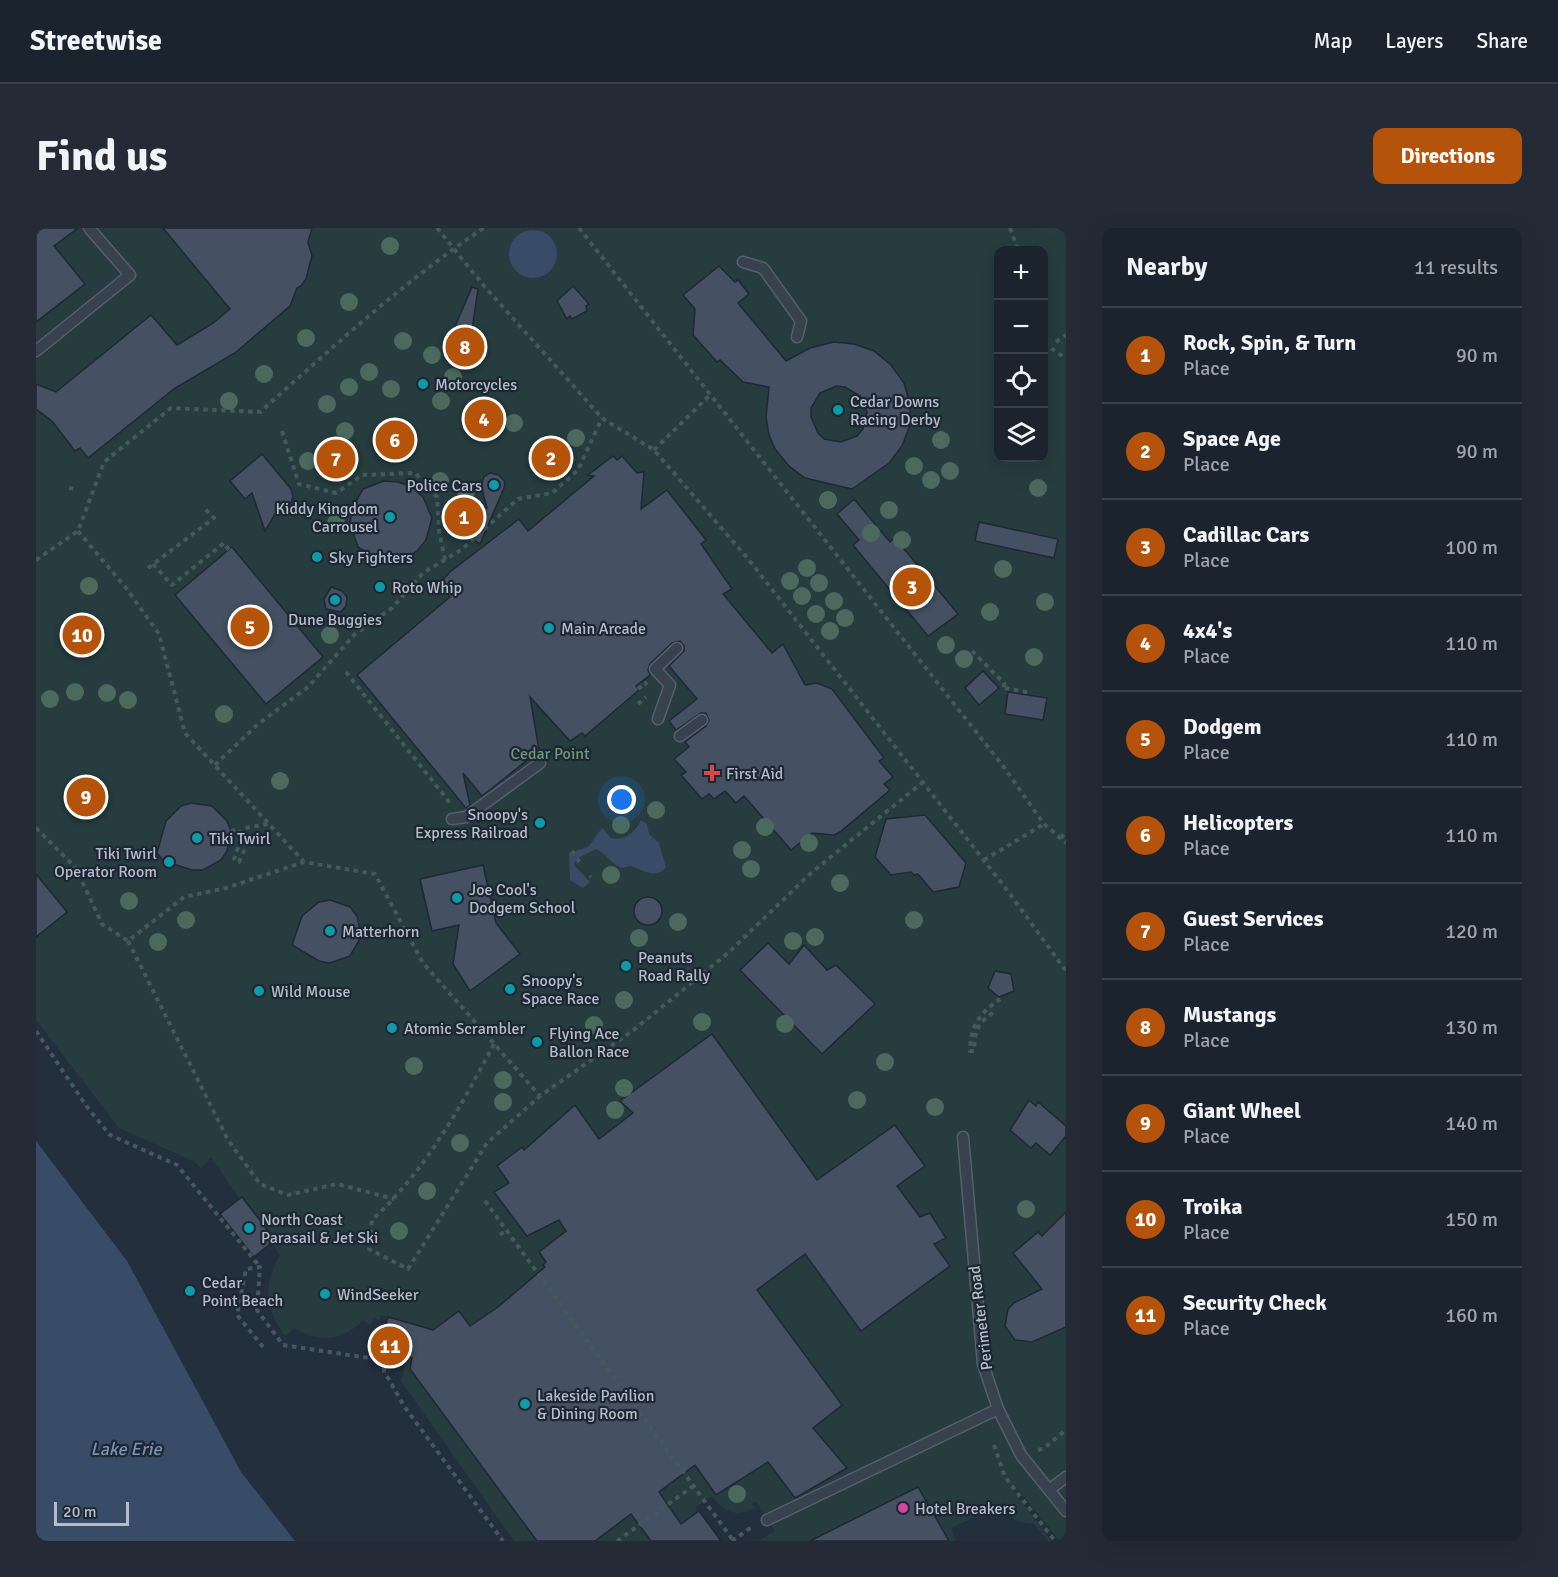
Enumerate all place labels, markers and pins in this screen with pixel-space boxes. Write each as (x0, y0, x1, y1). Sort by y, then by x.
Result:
pin: 8 (446, 324, 484, 370)
place label: Motorcycles (435, 375, 517, 395)
marker: Motorcycles (416, 377, 430, 391)
place label: Cedar Downs Racing Derby (850, 392, 941, 430)
pin: 4 (464, 396, 504, 441)
marker: Cedar Downs Racing Derby (831, 403, 845, 417)
pin: 6 (376, 418, 414, 462)
pin: 7 (316, 436, 356, 482)
pin: 2 (532, 436, 570, 480)
place label: Police Cars (407, 476, 482, 496)
marker: Police Cars (487, 478, 501, 492)
pin: 1 (444, 494, 484, 540)
place label: Kiddy Kingdom Carrousel (276, 499, 378, 537)
marker: Kiddy Kingdom Carrousel (383, 510, 397, 524)
place label: Sky Fighters (329, 548, 413, 568)
marker: Sky Fighters (310, 550, 324, 564)
pin: 3 (892, 564, 932, 610)
place label: Roto Whip (392, 578, 462, 598)
marker: Roto Whip (373, 580, 387, 594)
marker: Dune Buggies (328, 593, 342, 607)
pin: 5 (230, 604, 270, 650)
place label: Dune Buggies (288, 610, 382, 630)
pin: 10 (62, 612, 102, 658)
place label: Main Arcade (561, 619, 646, 639)
marker: Main Arcade (542, 621, 556, 635)
marker: First Aid (703, 764, 721, 782)
place label: First Aid (726, 764, 783, 784)
pin: 9 (67, 774, 106, 820)
place label: Snoopy's Express Railroad (415, 805, 528, 843)
marker: Snoopy's Express Railroad (533, 816, 547, 830)
place label: Tiki Twirl (209, 829, 271, 849)
marker: Tiki Twirl (190, 831, 204, 845)
place label: Tiki Twirl Operator Room (54, 844, 157, 882)
marker: Tiki Twirl Operator Room (162, 855, 176, 869)
place label: Joe Cool's Dodgem School (469, 880, 576, 918)
marker: Joe Cool's Dodgem School (450, 891, 464, 905)
place label: Matterhorn (342, 922, 419, 942)
marker: Matterhorn (323, 924, 337, 938)
place label: Peanuts Road Rally (638, 948, 710, 986)
marker: Peanuts Road Rally (619, 959, 633, 973)
place label: Snoopy's Space Race (522, 971, 599, 1009)
place label: Wild Mouse (271, 982, 351, 1002)
marker: Snoopy's Space Race (503, 982, 517, 996)
marker: Wild Mouse (252, 984, 266, 998)
place label: Atomic Scrambler (404, 1019, 525, 1039)
marker: Atomic Scrambler (385, 1021, 399, 1035)
place label: Flying Ace Ballon Race (549, 1024, 629, 1062)
marker: Flying Ace Ballon Race (530, 1035, 544, 1049)
place label: North Coast Parasail & Jet Ski (261, 1210, 378, 1248)
marker: North Coast Parasail & Jet Ski (242, 1221, 256, 1235)
place label: Cedar Point Beach (202, 1273, 283, 1311)
marker: Cedar Point Beach (183, 1284, 197, 1298)
place label: WindSeeker (337, 1285, 419, 1305)
marker: WindSeeker (318, 1287, 332, 1301)
pin: 11 (370, 1324, 410, 1368)
place label: Lakeside Pavilion & Dining Room (537, 1386, 654, 1424)
marker: Lakeside Pavilion & Dining Room (518, 1397, 532, 1411)
place label: Hotel Breakers (915, 1499, 1015, 1519)
marker: Hotel Breakers (896, 1501, 910, 1515)

